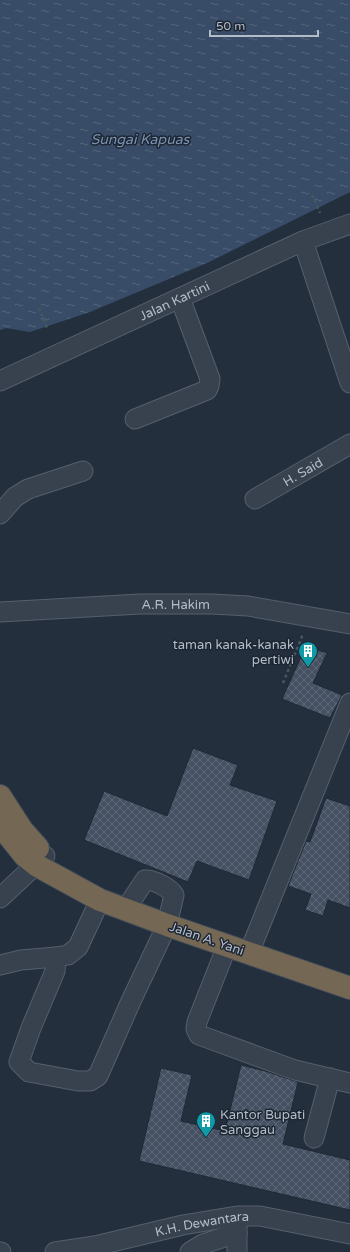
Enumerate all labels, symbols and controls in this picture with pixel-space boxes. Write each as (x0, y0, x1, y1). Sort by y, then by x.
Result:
scale bar (210, 12, 318, 38)
text: 50 m (216, 19, 245, 33)
water label: Sungai Kapuas (91, 131, 191, 148)
street label: Jalan Kartini (137, 278, 212, 325)
street label: H. Said (280, 455, 326, 490)
street label: A.R. Hakim (141, 597, 210, 613)
place label: taman kanak-kanak pertiwi (173, 637, 294, 668)
building icon: taman kanak-kanak pertiwi (297, 640, 319, 668)
street label: Jalan A. Yani (167, 919, 246, 959)
place label: Kantor Bupati Sanggau (220, 1107, 305, 1138)
building icon: Kantor Bupati Sanggau (195, 1110, 217, 1138)
street label: K.H. Dewantara (154, 1209, 249, 1240)

